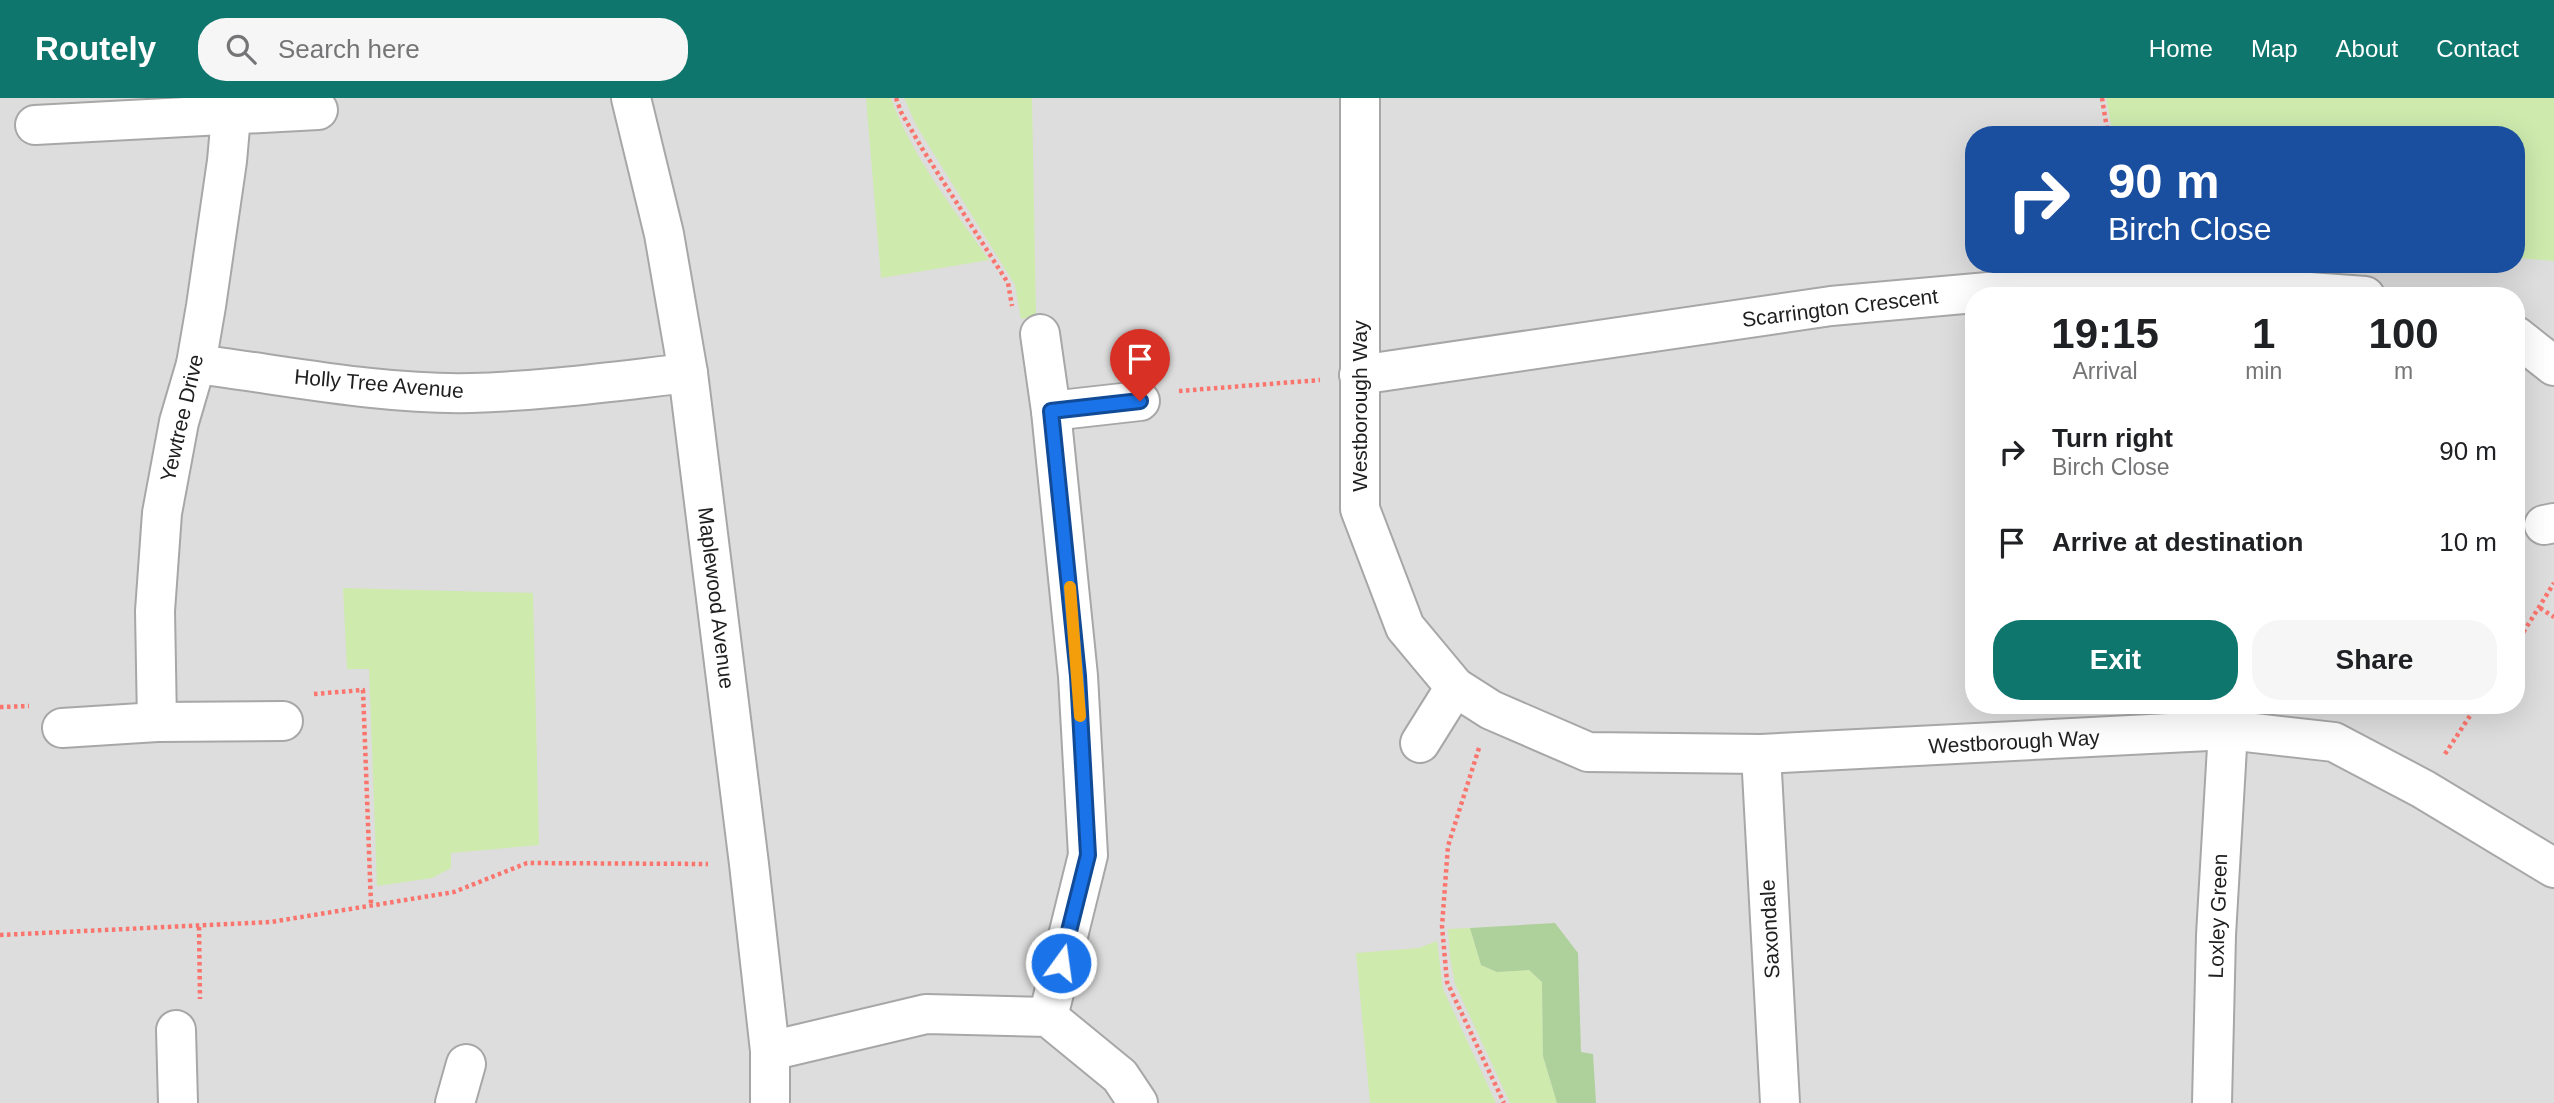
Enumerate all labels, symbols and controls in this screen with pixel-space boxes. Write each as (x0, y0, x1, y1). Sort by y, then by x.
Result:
search box (198, 18, 688, 81)
text: Routely (35, 30, 156, 67)
icon: search (222, 30, 260, 68)
text: Search here (278, 34, 420, 64)
text: Home (2149, 35, 2213, 62)
text: Map (2251, 35, 2298, 62)
text: About (2336, 35, 2398, 62)
text: Contact (2436, 35, 2519, 62)
icon: right (1993, 154, 2084, 245)
text: 90 m (2108, 154, 2220, 208)
text: Birch Close (2108, 211, 2272, 247)
street label: Scarrington Crescent (1741, 284, 1939, 331)
text: 19:15 (2051, 310, 2159, 357)
text: 1 (2252, 310, 2275, 357)
text: 100 (2369, 310, 2439, 357)
street label: Westborough Way (1348, 320, 1371, 492)
pin (1110, 329, 1170, 401)
icon: arrive (1121, 340, 1159, 378)
street label: Yewtree Drive (156, 352, 207, 484)
text: Arrival (2072, 358, 2138, 384)
text: min (2245, 358, 2282, 384)
text: m (2394, 358, 2413, 384)
street label: Holly Tree Avenue (293, 365, 465, 402)
text: Turn right (2052, 423, 2173, 453)
icon: right (1993, 433, 2031, 471)
text: 90 m (2439, 436, 2497, 466)
text: Birch Close (2052, 454, 2170, 480)
street label: Maplewood Avenue (694, 506, 739, 690)
icon: arrive (1993, 524, 2031, 562)
text: Arrive at destination (2052, 527, 2303, 557)
text: 10 m (2439, 527, 2497, 557)
button: Exit (1993, 620, 2238, 700)
button: Share (2252, 620, 2497, 700)
street label: Westborough Way (1928, 726, 2101, 757)
street label: Loxley Green (2204, 853, 2231, 979)
street label: Saxondale (1755, 879, 1784, 979)
position arrow (1024, 926, 1098, 1000)

